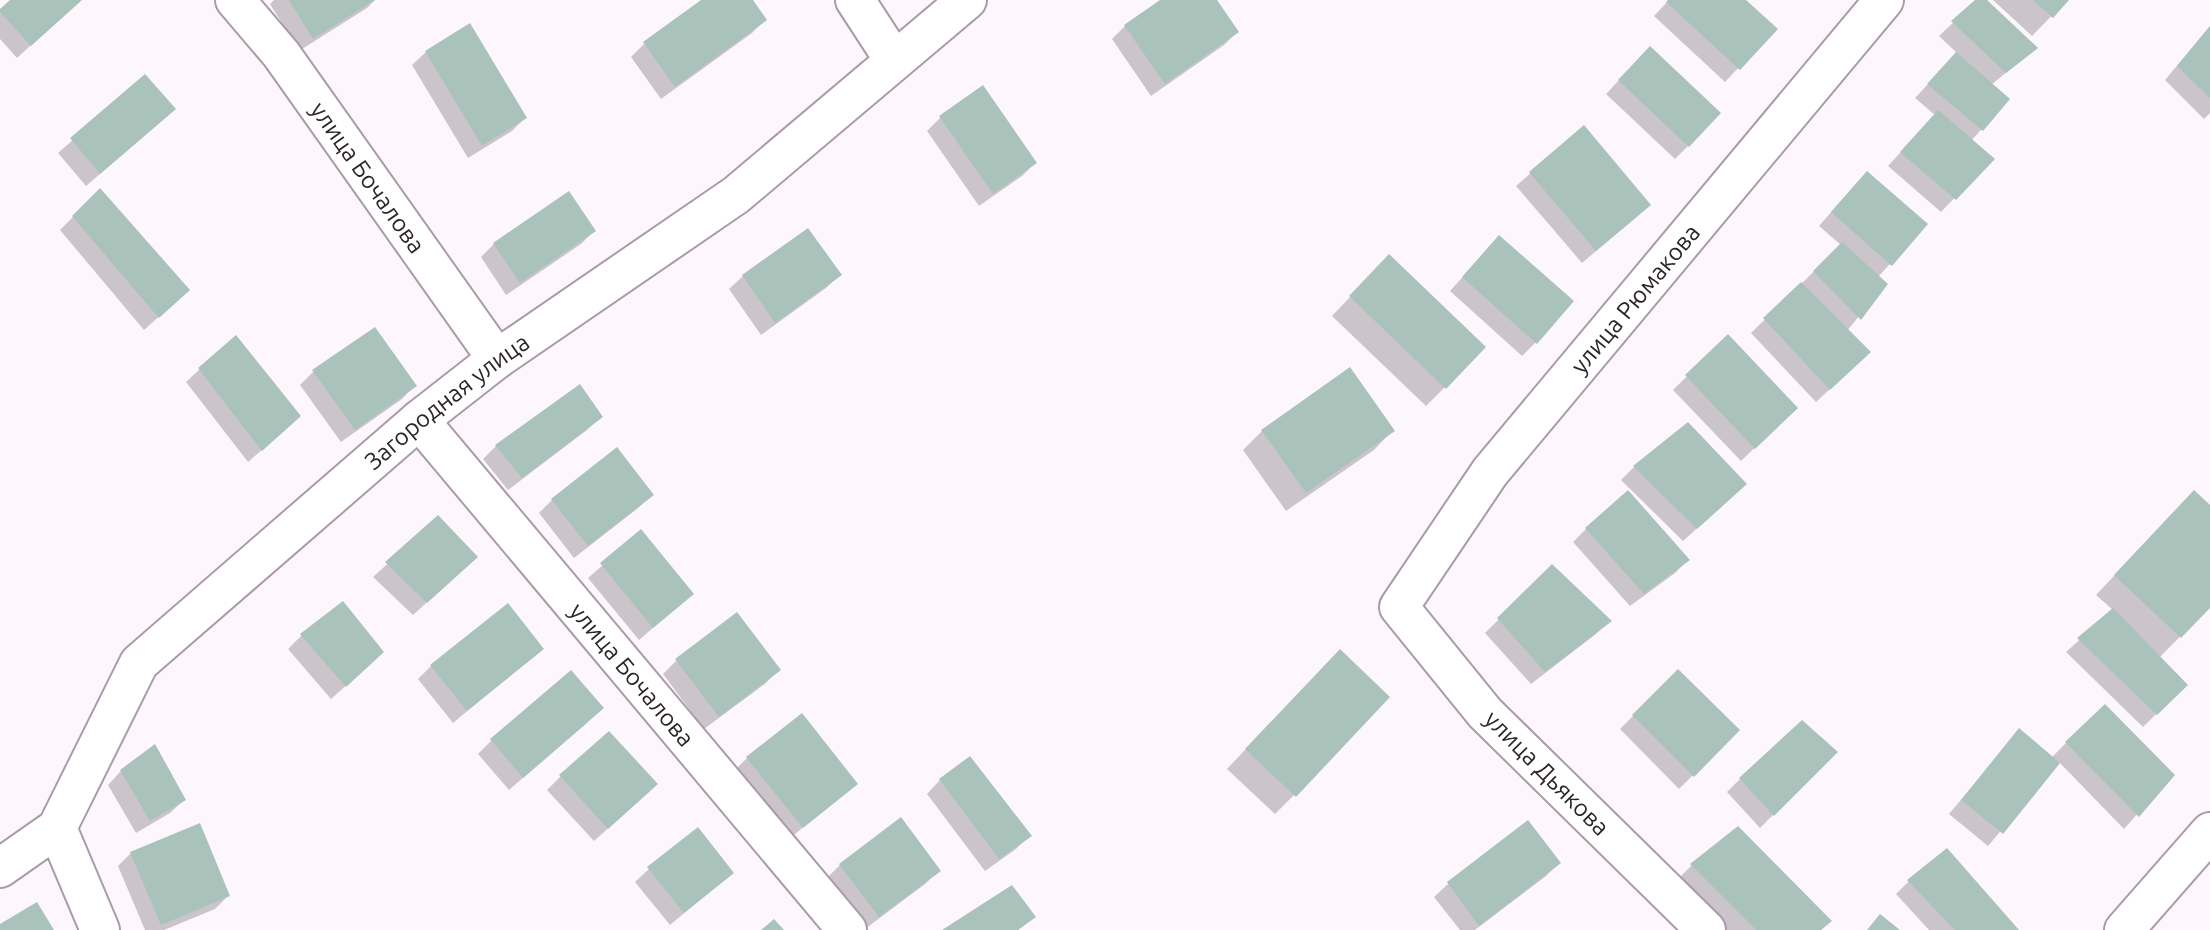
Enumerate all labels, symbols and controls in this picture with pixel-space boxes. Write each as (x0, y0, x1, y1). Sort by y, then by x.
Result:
street label: улица Бочалова (306, 97, 431, 258)
street label: улица Рюмакова (1565, 219, 1705, 379)
street label: Загородная улица (359, 328, 534, 475)
street label: улица Бочалова (565, 597, 700, 751)
street label: улица Дьякова (1479, 705, 1615, 841)

